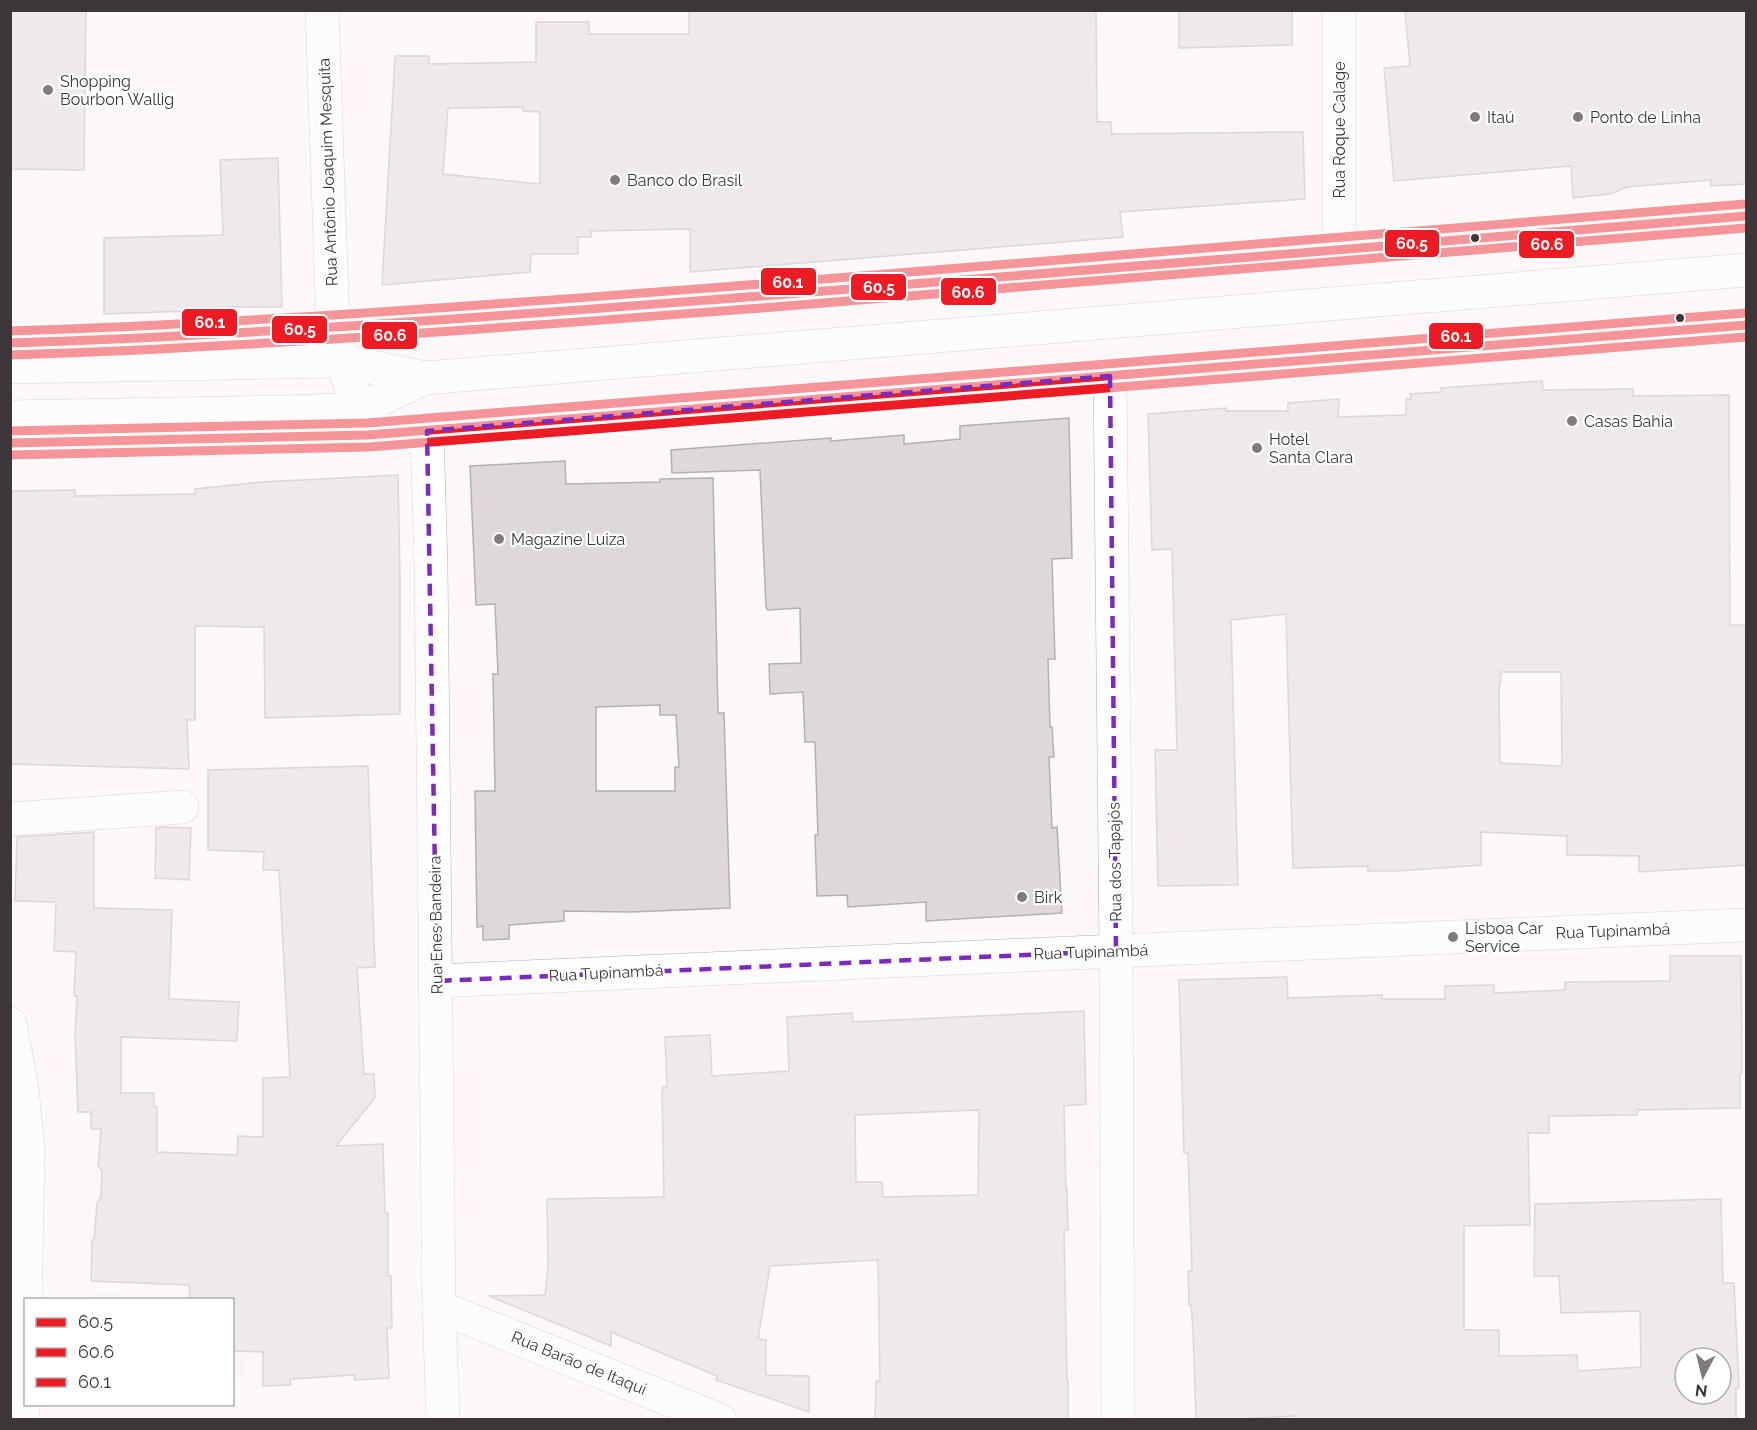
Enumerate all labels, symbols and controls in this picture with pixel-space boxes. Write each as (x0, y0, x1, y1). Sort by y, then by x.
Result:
street label: Rua Antônio Joaquim Mesquita (315, 58, 341, 286)
street label: Rua Roque Calage (1330, 61, 1349, 199)
place label: Shopping Bourbon Wallig (60, 72, 174, 109)
marker: Shopping Bourbon Wallig (41, 83, 55, 97)
place label: Itaú (1487, 108, 1514, 127)
place label: Ponto de Linha (1590, 108, 1701, 127)
marker: Itaú (1468, 110, 1482, 124)
marker: Ponto de Linha (1571, 110, 1585, 124)
place label: Banco do Brasil (627, 171, 743, 190)
marker: Banco do Brasil (608, 173, 622, 187)
line badge: 60.5 (1384, 229, 1440, 258)
line badge: 60.6 (1518, 230, 1575, 259)
unlabelled marker (1469, 232, 1481, 244)
text: 60.5 (1396, 234, 1428, 253)
text: 60.6 (1531, 235, 1564, 254)
line badge: 60.1 (760, 267, 817, 296)
text: 60.1 (772, 273, 804, 292)
line badge: 60.5 (850, 273, 907, 301)
line badge: 60.6 (940, 277, 997, 306)
text: 60.5 (863, 278, 895, 297)
text: 60.6 (952, 283, 985, 302)
line badge: 60.1 (181, 308, 238, 337)
unlabelled marker (1674, 312, 1686, 324)
text: 60.1 (194, 313, 226, 332)
line badge: 60.5 (271, 315, 328, 344)
text: 60.5 (284, 320, 316, 339)
line badge: 60.6 (361, 321, 418, 350)
line badge: 60.1 (1428, 322, 1484, 350)
text: 60.6 (374, 326, 407, 345)
text: 60.1 (1440, 327, 1472, 346)
place label: Casas Bahia (1584, 412, 1673, 431)
marker: Casas Bahia (1565, 414, 1579, 428)
place label: Hotel Santa Clara (1269, 430, 1353, 467)
marker: Hotel Santa Clara (1250, 441, 1264, 455)
place label: Magazine Luiza (511, 530, 625, 549)
marker: Magazine Luiza (492, 532, 506, 546)
street label: Rua dos Tapajós (1104, 802, 1126, 922)
street label: Rua Enes Bandeira (425, 856, 447, 994)
place label: Birk (1034, 888, 1063, 907)
marker: Birk (1015, 890, 1029, 904)
place label: Lisboa Car Service (1465, 919, 1543, 956)
street label: Rua Tupinambá (1555, 920, 1671, 942)
marker: Lisboa Car Service (1446, 930, 1460, 944)
street label: Rua Tupinambá (1033, 941, 1149, 963)
street label: Rua Tupinambá (548, 961, 664, 985)
legend (24, 1298, 234, 1406)
text: 60.5 (78, 1311, 113, 1332)
street label: Rua Barão de Itaqui (509, 1327, 649, 1399)
text: 60.6 (78, 1341, 114, 1362)
north arrow (1673, 1346, 1733, 1406)
text: 60.1 (78, 1371, 111, 1392)
text: N (1694, 1380, 1708, 1401)

